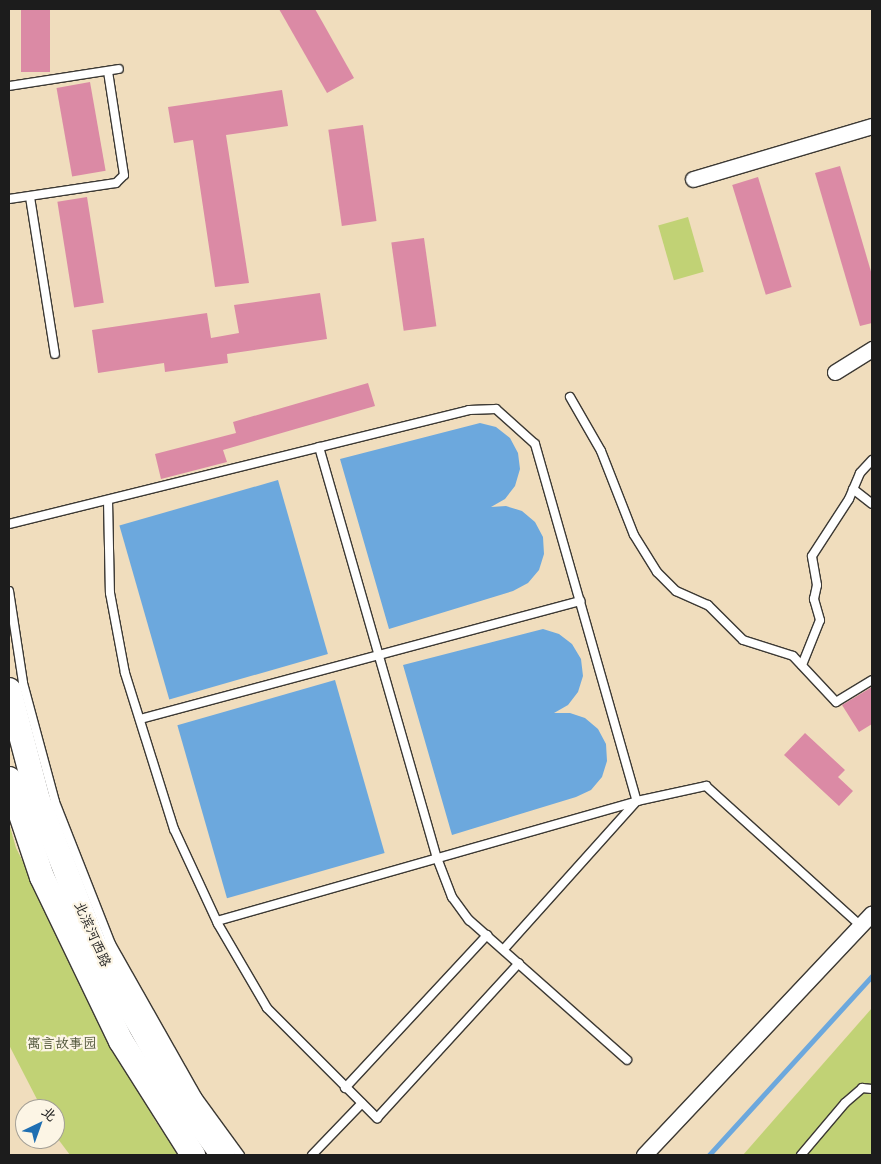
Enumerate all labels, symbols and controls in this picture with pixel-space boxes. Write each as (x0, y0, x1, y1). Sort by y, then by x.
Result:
street label: 北滨河西路 (71, 899, 115, 969)
park label: 寓言故事园 (27, 1035, 97, 1051)
north arrow (15, 1099, 65, 1149)
text: 北 (37, 1101, 62, 1126)

